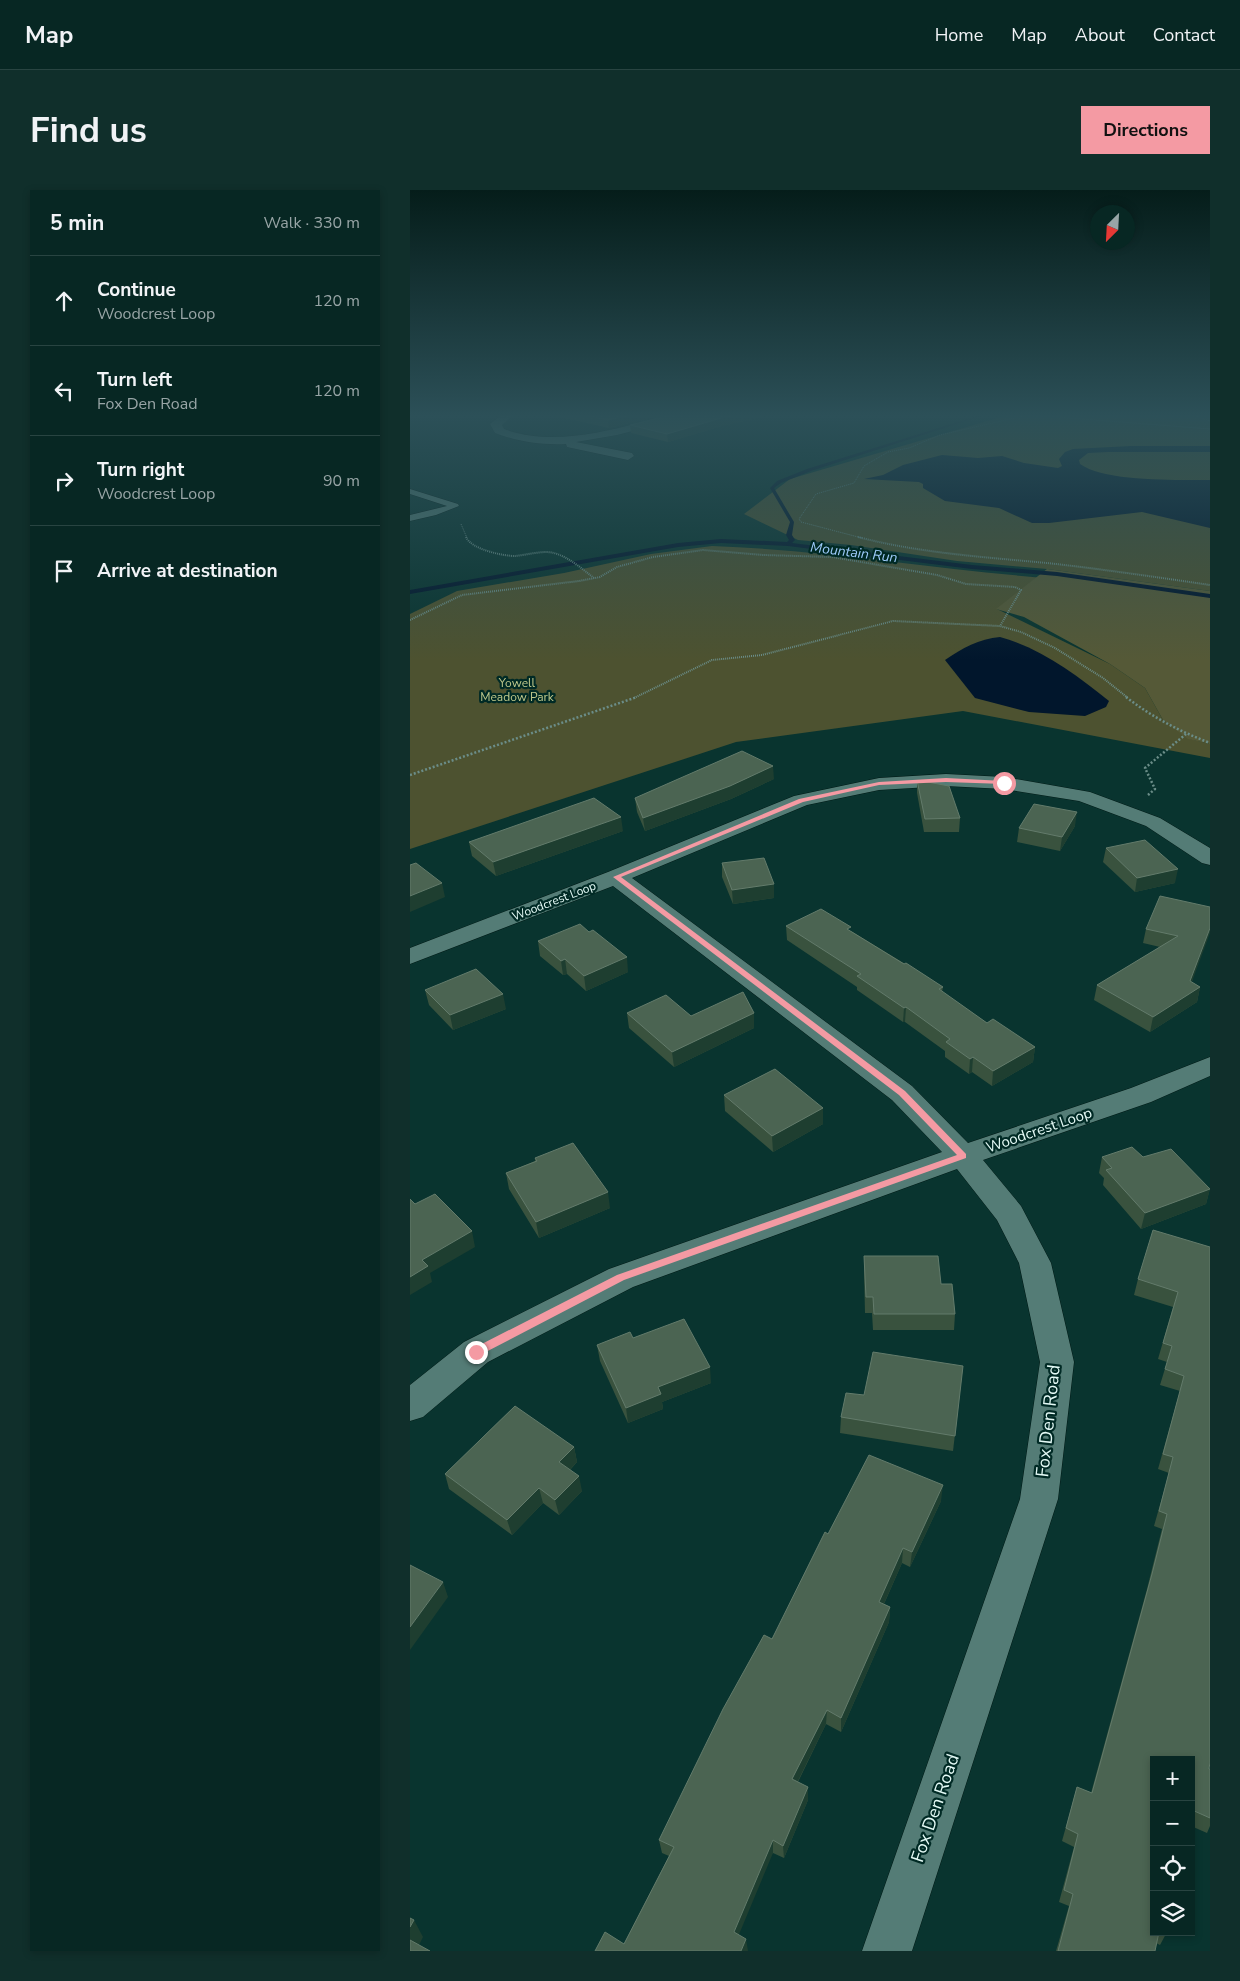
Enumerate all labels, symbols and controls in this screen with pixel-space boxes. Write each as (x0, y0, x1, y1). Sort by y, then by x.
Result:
text: Map (25, 19, 73, 51)
text: Home (935, 23, 983, 47)
text: Map (1011, 23, 1047, 47)
text: About (1075, 23, 1125, 47)
text: Contact (1153, 23, 1215, 47)
button: Directions (1081, 106, 1210, 154)
text: Find us (30, 107, 147, 154)
north arrow (1090, 205, 1135, 250)
text: 5 min (50, 209, 104, 237)
text: Walk · 330 m (264, 212, 360, 234)
text: Continue (97, 277, 176, 303)
icon: ahead (50, 287, 78, 315)
text: 120 m (313, 290, 360, 312)
text: Woodcrest Loop (97, 303, 215, 325)
text: Turn left (97, 367, 172, 393)
icon: left (50, 377, 78, 405)
text: 120 m (313, 380, 360, 402)
text: Fox Den Road (97, 393, 198, 415)
text: Turn right (97, 457, 184, 483)
icon: right (50, 467, 78, 495)
text: 90 m (323, 470, 360, 492)
text: Woodcrest Loop (97, 483, 215, 505)
water label: Mountain Run (809, 538, 899, 567)
icon: arrive (50, 557, 78, 585)
text: Arrive at destination (97, 558, 278, 584)
park label: Yowell Meadow Park (480, 675, 555, 705)
route start (993, 772, 1016, 795)
street label: Woodcrest Loop (510, 878, 598, 924)
street label: Woodcrest Loop (983, 1102, 1095, 1158)
route end (465, 1341, 488, 1364)
street label: Fox Den Road (1030, 1364, 1066, 1478)
street label: Fox Den Road (905, 1751, 965, 1865)
map controls (1150, 1756, 1195, 1936)
button: + (1150, 1756, 1195, 1801)
button: − (1150, 1801, 1195, 1846)
button: locate (1150, 1846, 1195, 1891)
button: layers (1150, 1891, 1195, 1936)

